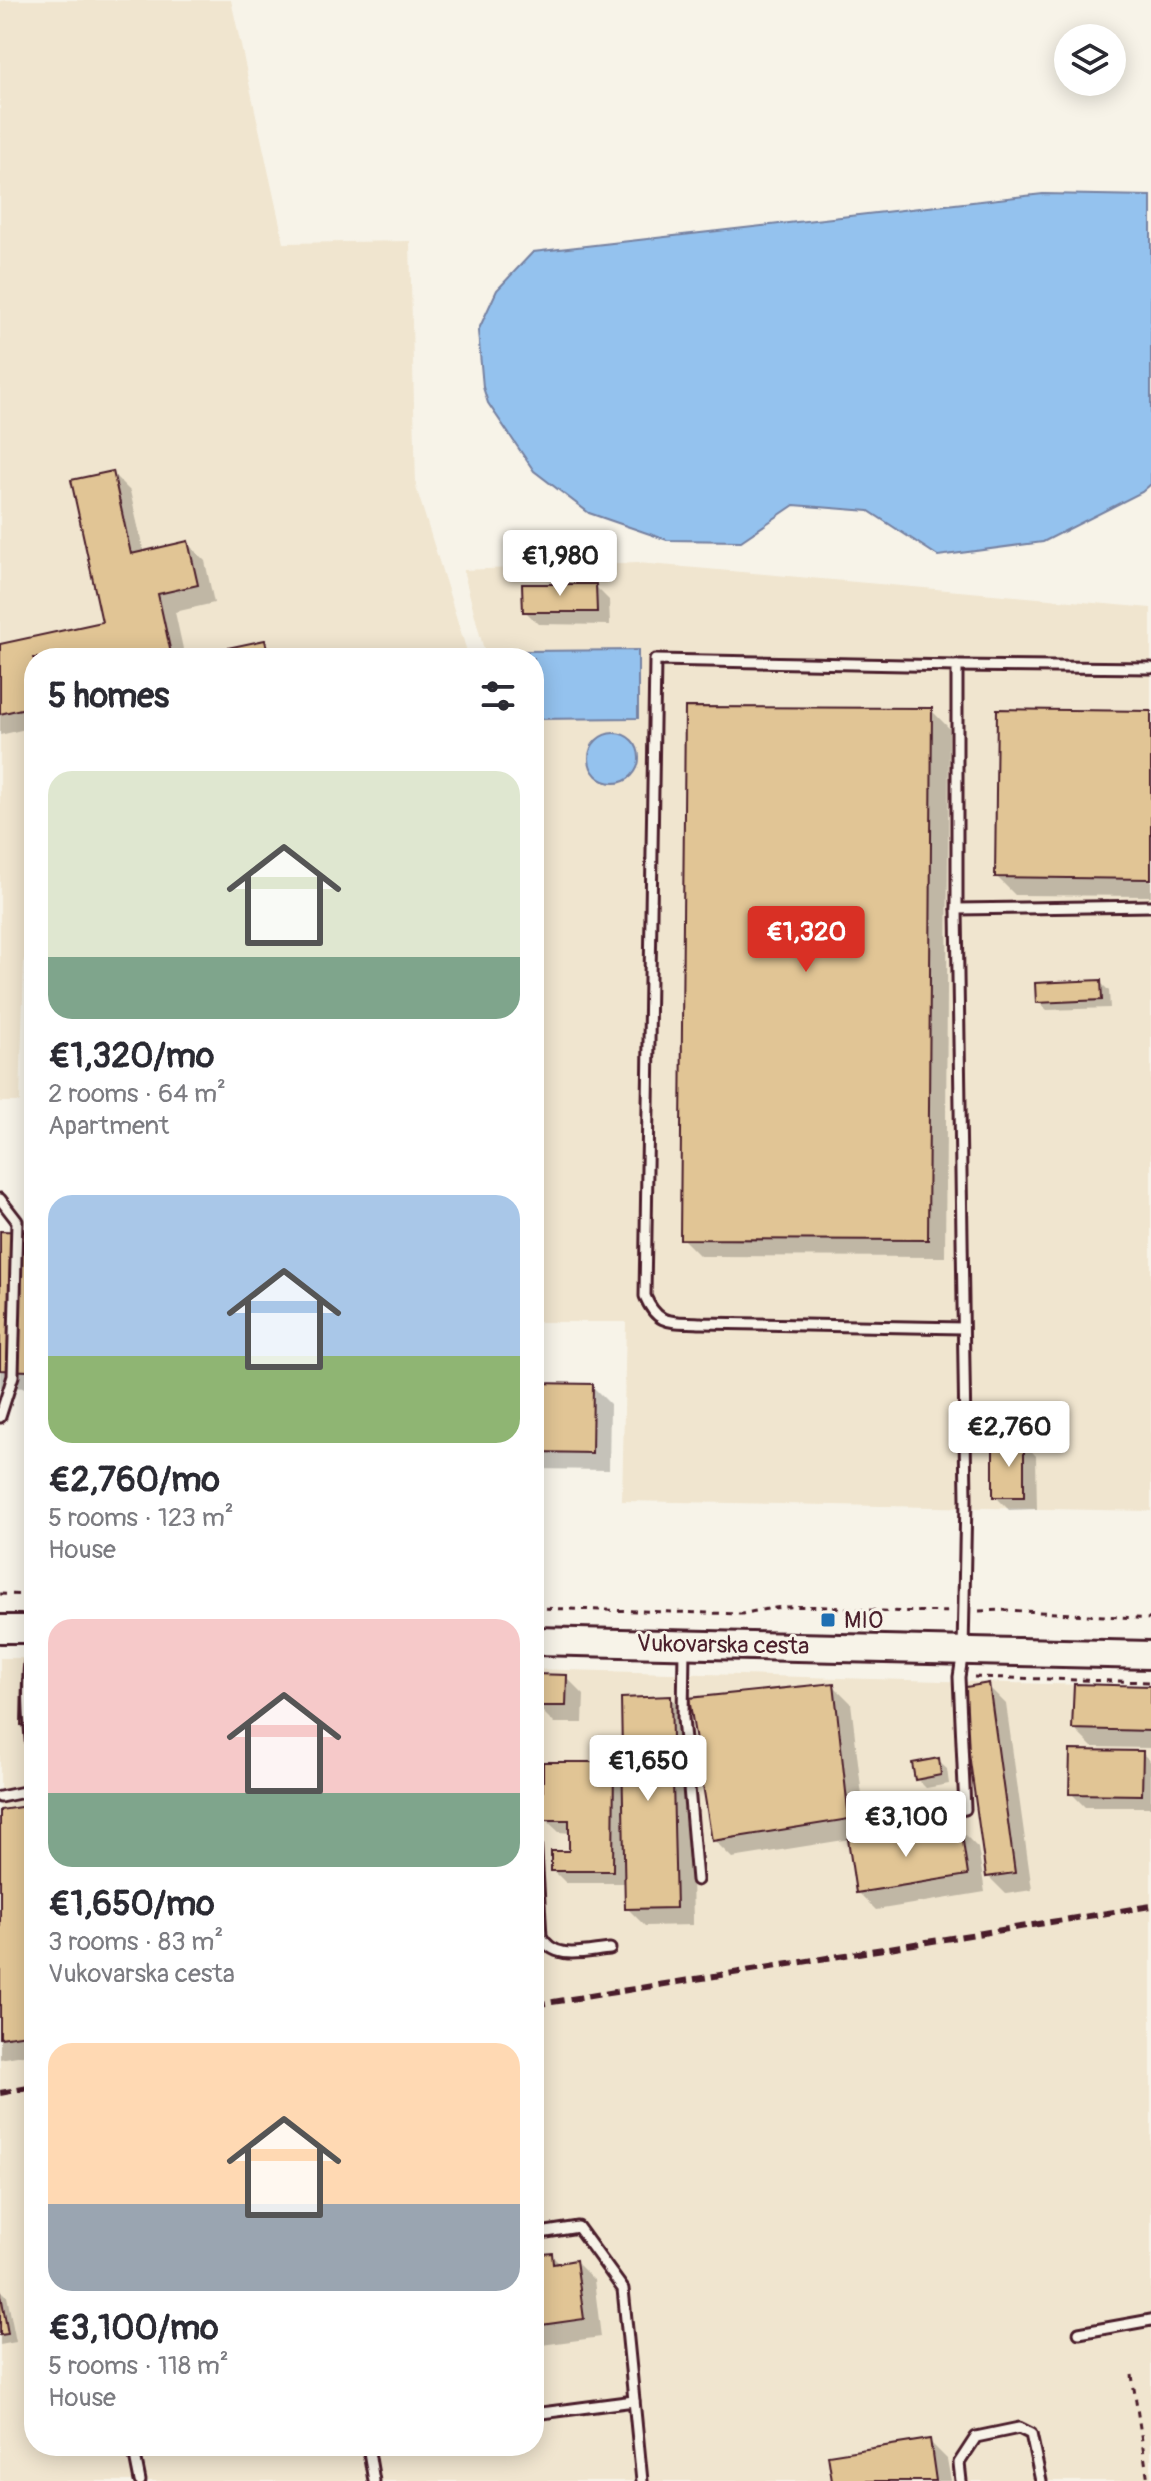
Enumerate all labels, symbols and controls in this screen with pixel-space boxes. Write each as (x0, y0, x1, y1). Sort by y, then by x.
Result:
map controls (1054, 24, 1126, 96)
button: layers (1054, 24, 1126, 96)
pin: €1,980 (495, 530, 625, 598)
text: €1,980 (521, 540, 599, 572)
icon: filters (476, 674, 520, 718)
text: 5 homes (48, 675, 169, 718)
icon: home (212, 823, 356, 967)
pin: €1,320 (741, 906, 871, 974)
text: €1,320 (766, 916, 846, 948)
text: €1,320/mo (48, 1035, 214, 1078)
text: 2 rooms · 64 m² (48, 1078, 226, 1110)
text: Apartment (48, 1110, 169, 1142)
icon: home (212, 1247, 356, 1391)
pin: €2,760 (944, 1401, 1074, 1469)
text: €2,760 (967, 1411, 1051, 1443)
text: €2,760/mo (48, 1459, 220, 1502)
text: 5 rooms · 123 m² (48, 1502, 234, 1534)
text: House (48, 1534, 116, 1566)
place label: MIO (844, 1606, 883, 1635)
marker: MIO (819, 1611, 837, 1629)
street label: Vukovarska cesta (636, 1629, 810, 1661)
icon: home (212, 1671, 356, 1815)
pin: €1,650 (583, 1735, 713, 1803)
text: €1,650 (608, 1745, 688, 1777)
pin: €3,100 (841, 1791, 971, 1859)
text: €3,100 (864, 1801, 948, 1833)
text: €1,650/mo (48, 1883, 214, 1926)
text: 3 rooms · 83 m² (48, 1926, 223, 1958)
text: Vukovarska cesta (48, 1958, 235, 1990)
icon: home (212, 2095, 356, 2239)
text: €3,100/mo (48, 2307, 218, 2350)
text: 5 rooms · 118 m² (48, 2350, 229, 2382)
text: House (48, 2382, 116, 2414)

